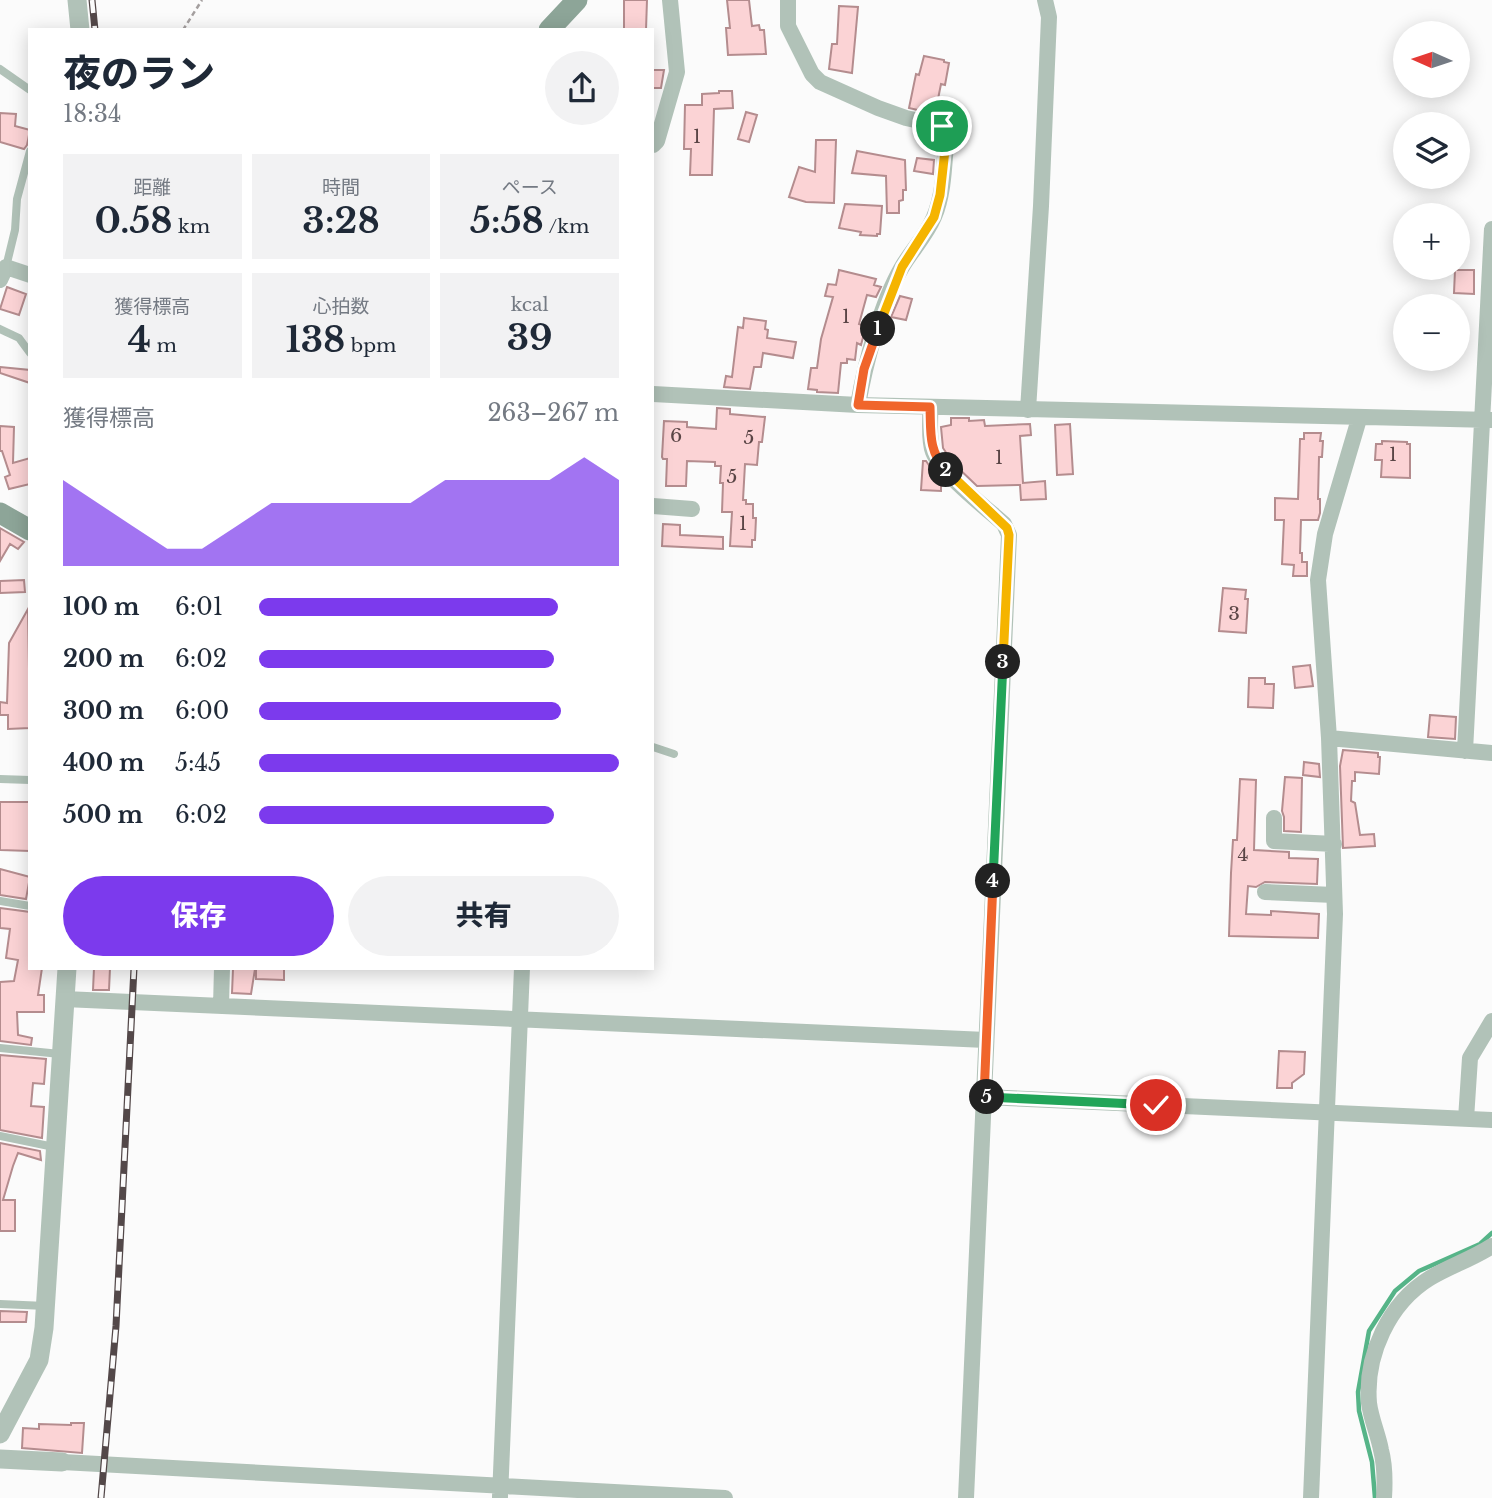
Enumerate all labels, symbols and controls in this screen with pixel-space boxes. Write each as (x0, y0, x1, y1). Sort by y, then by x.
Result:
north arrow (1393, 21, 1470, 98)
map controls (1393, 21, 1470, 371)
text: 夜のラン (63, 50, 215, 97)
button: share (545, 51, 619, 125)
pin (912, 96, 972, 156)
text: 18:34 (63, 100, 121, 128)
icon: arrive (923, 107, 961, 145)
button: layers (1393, 112, 1470, 189)
house number: 1 (693, 125, 701, 148)
text: 距離 (133, 176, 171, 199)
text: 時間 (322, 176, 360, 199)
text: ペース (502, 176, 558, 199)
text: 0.58 (95, 199, 173, 242)
text: 3:28 (302, 199, 380, 242)
text: 5:58 (470, 199, 544, 242)
button: + (1393, 203, 1470, 280)
text: km (173, 215, 210, 238)
text: /km (544, 215, 589, 238)
text: kcal (511, 293, 549, 316)
button: − (1393, 294, 1470, 371)
text: 獲得標高 (114, 295, 190, 318)
text: 心拍数 (312, 295, 370, 318)
house number: 1 (842, 305, 850, 328)
pin: 1 (860, 312, 896, 346)
text: 39 (507, 316, 553, 359)
text: 1 (873, 317, 882, 340)
text: 4 (128, 318, 151, 361)
text: 138 (286, 318, 345, 361)
text: m (151, 334, 177, 357)
text: bpm (345, 334, 396, 357)
text: 263–267 m (487, 399, 619, 427)
text: 獲得標高 (63, 404, 155, 432)
house number: 6 (670, 424, 682, 447)
house number: 5 (744, 426, 754, 449)
house number: 1 (1389, 443, 1397, 466)
house number: 1 (995, 446, 1003, 469)
pin: 2 (928, 452, 964, 488)
text: 2 (939, 458, 952, 481)
house number: 5 (727, 465, 737, 488)
house number: 1 (739, 512, 747, 535)
text: 100 m (63, 593, 139, 621)
text: 6:01 (175, 593, 223, 621)
house number: 3 (1228, 602, 1240, 625)
pin: 3 (986, 644, 1020, 680)
text: 200 m (63, 645, 144, 673)
text: 6:02 (175, 645, 227, 673)
text: 3 (996, 650, 1009, 673)
text: 300 m (63, 697, 144, 725)
text: 6:00 (175, 697, 229, 725)
text: 400 m (63, 749, 145, 777)
text: 5:45 (175, 749, 221, 777)
text: 500 m (63, 801, 143, 829)
text: 6:02 (175, 801, 227, 829)
house number: 4 (1237, 843, 1249, 866)
pin: 4 (976, 864, 1010, 898)
text: 4 (986, 869, 999, 892)
button: 保存 (63, 876, 334, 956)
button: 共有 (348, 876, 619, 956)
pin (1126, 1075, 1186, 1135)
pin: 5 (970, 1080, 1004, 1114)
text: 5 (981, 1085, 992, 1108)
icon: check (1137, 1086, 1175, 1124)

